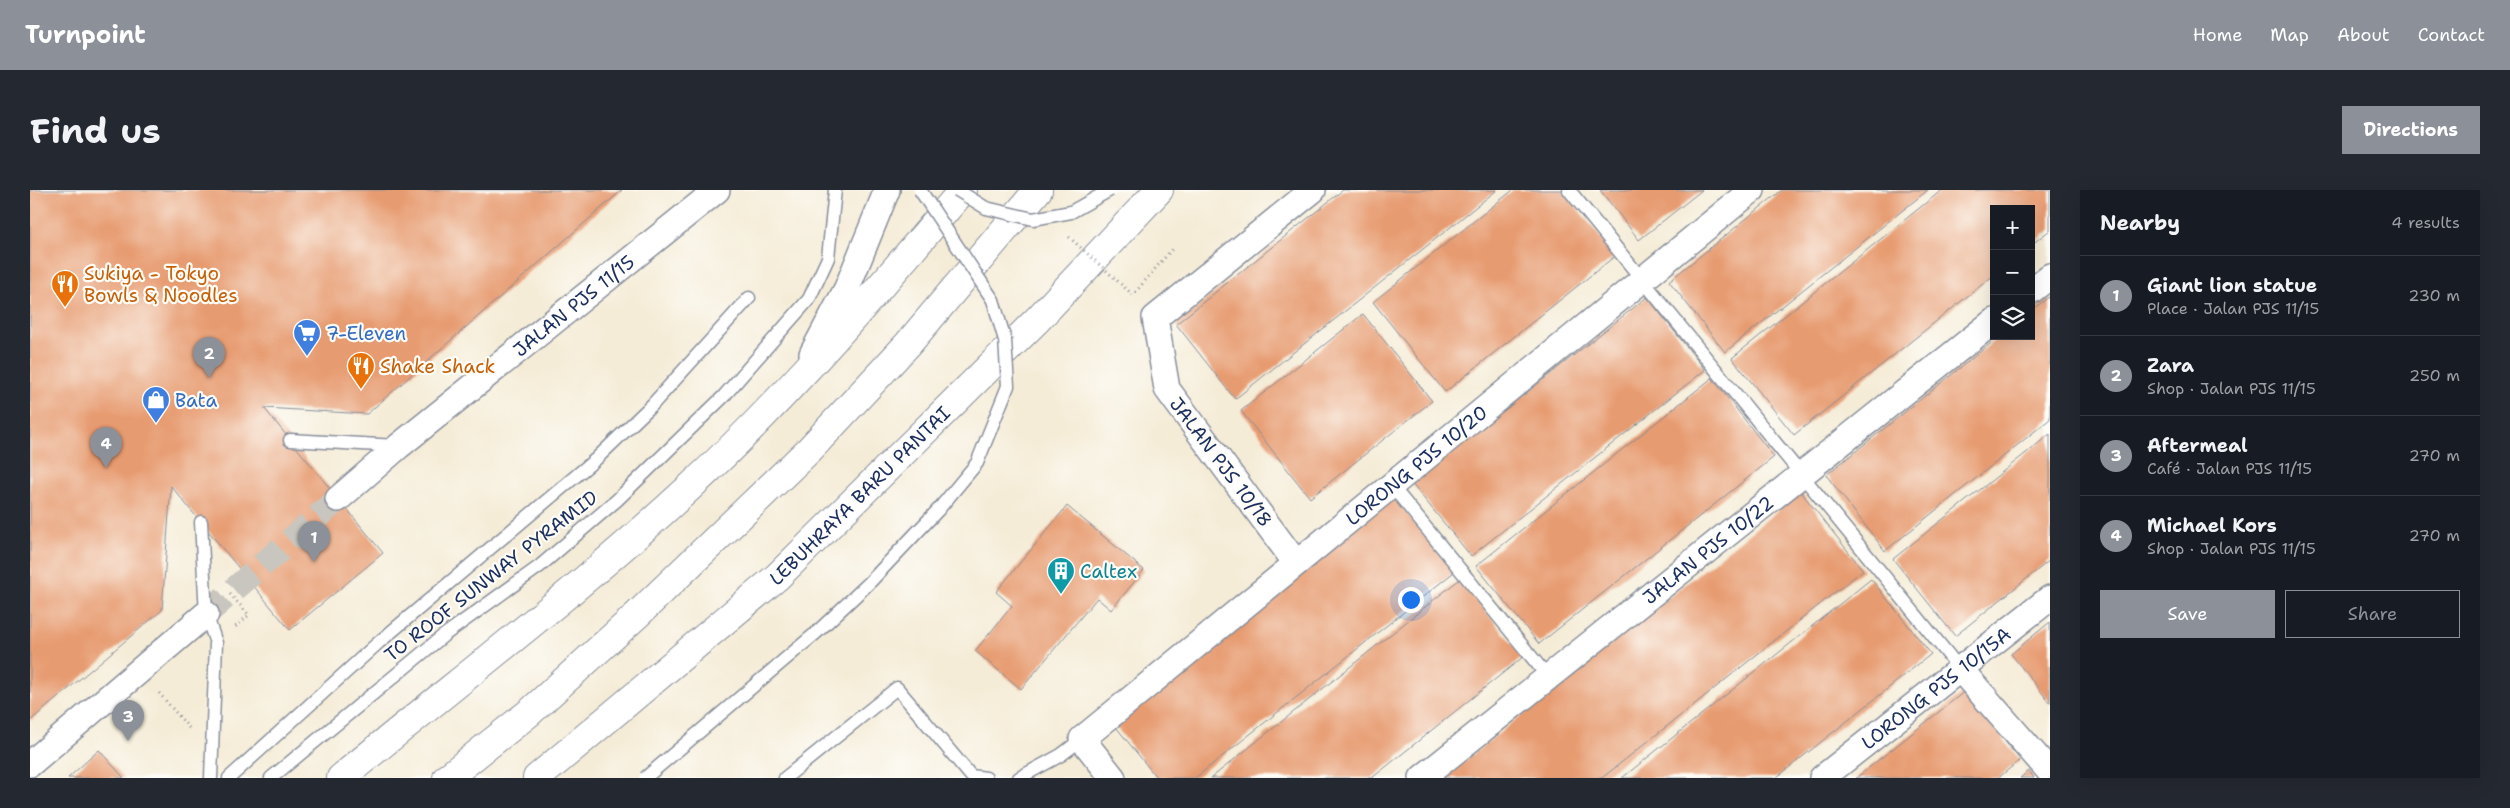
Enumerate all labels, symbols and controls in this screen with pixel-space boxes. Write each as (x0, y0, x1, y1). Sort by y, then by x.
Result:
text: Turnpoint (25, 19, 146, 51)
text: Home (2193, 23, 2242, 47)
text: Map (2270, 23, 2309, 47)
text: About (2337, 23, 2390, 47)
text: Contact (2418, 23, 2485, 47)
button: Directions (2342, 106, 2480, 154)
text: Find us (30, 107, 161, 154)
map controls (1990, 205, 2035, 340)
button: + (1990, 205, 2035, 250)
text: Nearby (2100, 209, 2180, 237)
text: 4 results (2391, 212, 2460, 233)
street label: JALAN PJS 11/15 (508, 249, 640, 362)
button: − (1990, 250, 2035, 295)
place label: Sukiya - Tokyo Bowls & Noodles (84, 261, 238, 308)
restaurant icon: Sukiya - Tokyo Bowls & Noodles (50, 269, 80, 308)
text: Giant lion statue (2147, 273, 2317, 298)
text: 1 (2112, 285, 2120, 306)
text: 230 m (2408, 285, 2460, 306)
button: layers (1990, 295, 2035, 340)
text: Place · Jalan PJS 11/15 (2147, 298, 2319, 319)
supermarket icon: 7-Eleven (292, 318, 322, 357)
place label: 7-Eleven (326, 321, 406, 346)
pin: 2 (193, 337, 225, 378)
restaurant icon: Shake Shack (346, 351, 376, 390)
text: Zara (2147, 353, 2194, 378)
place label: Shake Shack (380, 354, 496, 379)
text: 2 (2110, 365, 2122, 386)
text: 250 m (2409, 365, 2460, 386)
text: Shop · Jalan PJS 11/15 (2147, 378, 2316, 399)
shop icon: Bata (141, 385, 171, 424)
place label: Bata (175, 388, 217, 413)
street label: JALAN PJS 10/18 (1164, 392, 1278, 532)
street label: LEBUHRAYA BARU PANTAI (764, 400, 955, 591)
street label: LORONG PJS 10/20 (1340, 400, 1492, 531)
pin: 4 (90, 427, 122, 468)
text: Aftermeal (2147, 433, 2248, 458)
text: 3 (2110, 445, 2122, 466)
text: 270 m (2409, 445, 2460, 466)
text: Café · Jalan PJS 11/15 (2147, 458, 2312, 479)
street label: TO ROOF SUNWAY PYRAMID (379, 485, 603, 667)
street label: JALAN PJS 10/22 (1637, 490, 1779, 609)
text: Michael Kors (2147, 513, 2277, 538)
pin: 1 (298, 521, 330, 562)
text: 4 (2110, 525, 2122, 546)
text: 270 m (2409, 525, 2460, 546)
text: Shop · Jalan PJS 11/15 (2147, 538, 2316, 559)
building icon: Caltex (1046, 556, 1076, 595)
place label: Caltex (1080, 559, 1137, 584)
your location (1398, 587, 1424, 613)
button: Save (2100, 590, 2275, 638)
button: Share (2285, 590, 2460, 638)
street label: LORONG PJS 10/15A (1856, 621, 2016, 755)
pin: 3 (112, 700, 144, 741)

